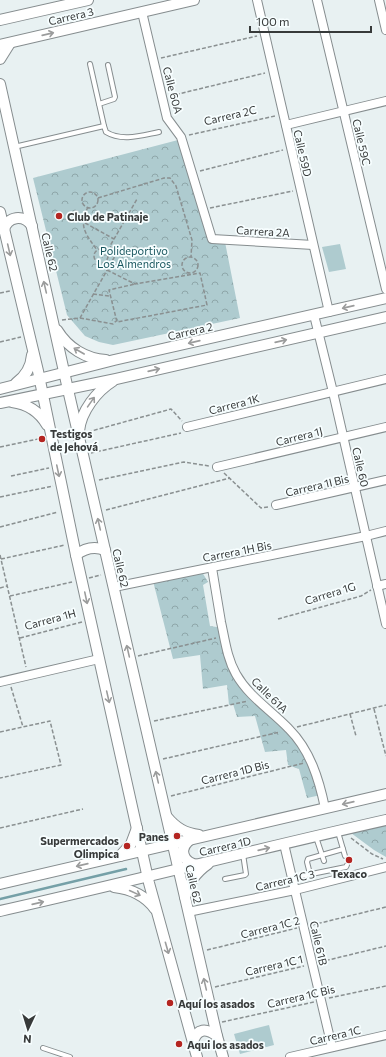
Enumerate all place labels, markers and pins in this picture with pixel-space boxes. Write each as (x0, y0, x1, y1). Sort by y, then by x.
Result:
place label: Club de Patinaje (67, 210, 149, 223)
marker: Club de Patinaje (54, 211, 64, 221)
place label: Testigos de Jehová (50, 427, 98, 454)
marker: Testigos de Jehová (37, 434, 47, 444)
place label: Panes (139, 830, 169, 843)
marker: Panes (172, 831, 182, 841)
place label: Supermercados Olimpica (40, 834, 119, 860)
marker: Supermercados Olimpica (122, 841, 132, 851)
marker: Texaco (344, 855, 354, 865)
place label: Texaco (331, 867, 367, 880)
place label: Aquí los asados (178, 997, 255, 1010)
marker: Aquí los asados (165, 998, 175, 1008)
place label: Aqui los asados (187, 1038, 264, 1051)
marker: Aqui los asados (174, 1039, 184, 1049)

